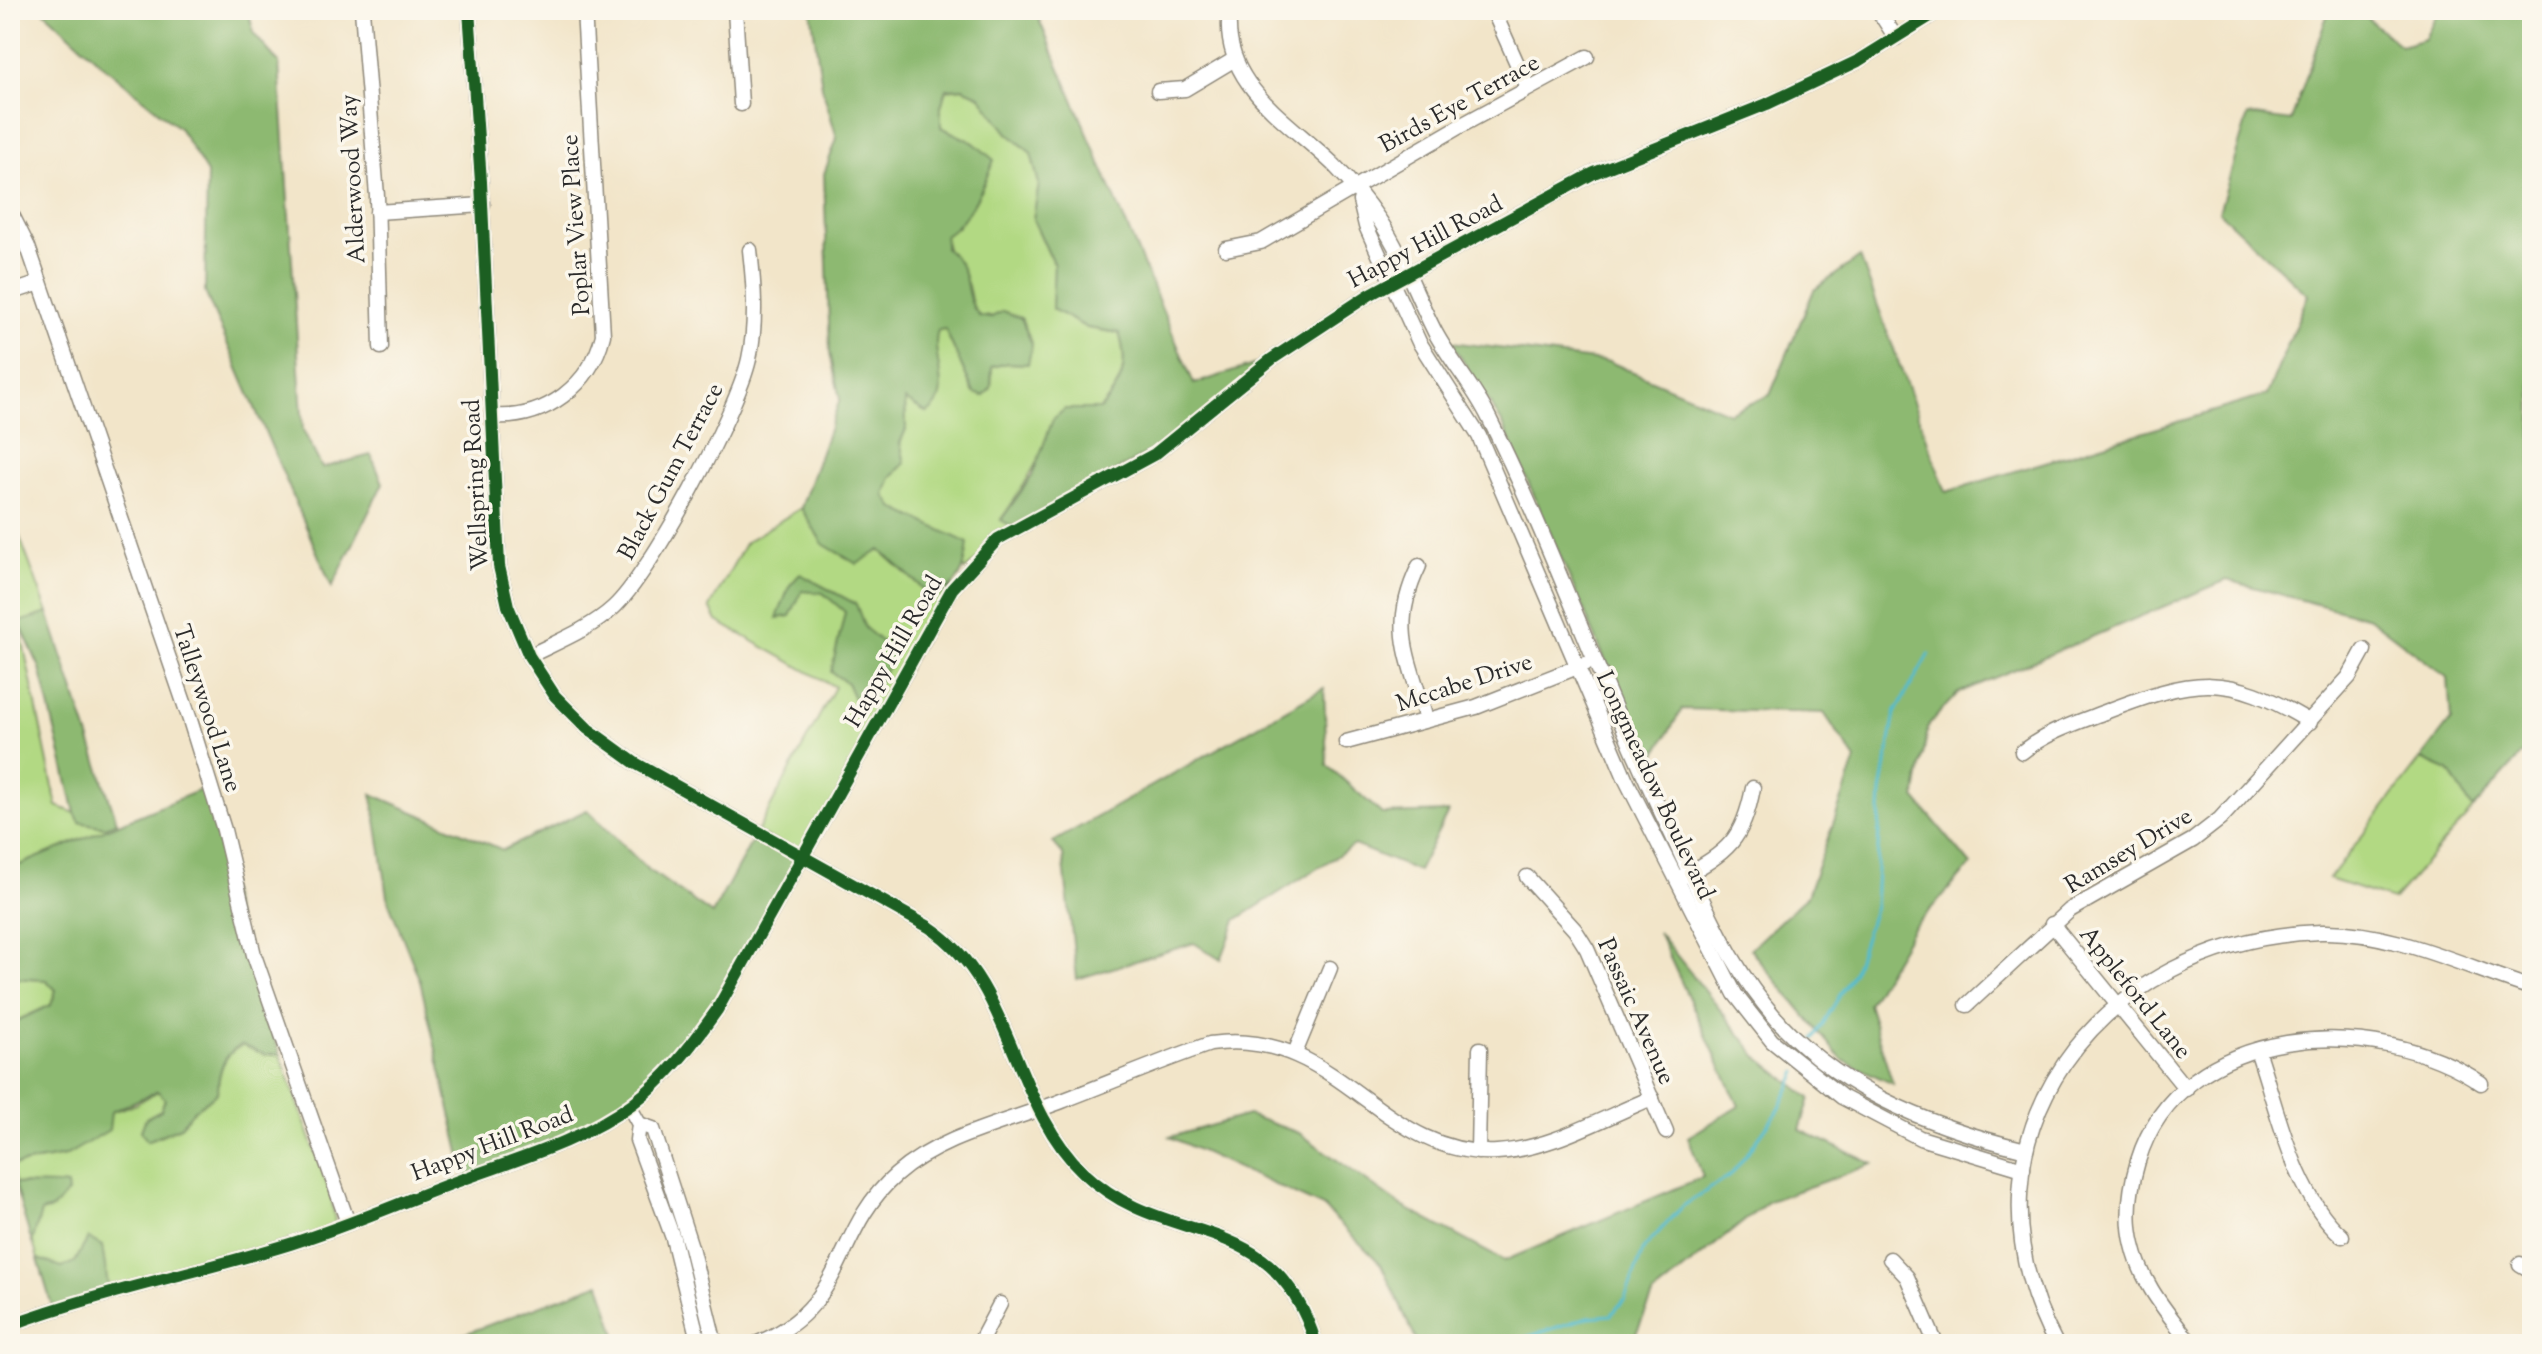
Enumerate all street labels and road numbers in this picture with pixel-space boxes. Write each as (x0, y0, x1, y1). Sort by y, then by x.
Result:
street label: Birds Eye Terrace (1374, 47, 1546, 163)
street label: Alderwood Way (333, 93, 375, 264)
street label: Poplar View Place (554, 133, 600, 317)
street label: Happy Hill Road (1343, 187, 1510, 298)
street label: Black Gum Terrace (611, 377, 733, 567)
street label: Wellspring Road (455, 398, 498, 572)
street label: Happy Hill Road (837, 569, 952, 734)
street label: Talleywood Lane (163, 620, 249, 797)
street label: Mccabe Drive (1392, 646, 1537, 722)
street label: Longmeadow Boulevard (1586, 666, 1722, 906)
street label: Ramsey Drive (2059, 800, 2199, 903)
street label: Appleford Lane (2070, 919, 2199, 1067)
street label: Passaic Avenue (1588, 933, 1683, 1090)
street label: Happy Hill Road (407, 1098, 579, 1191)

